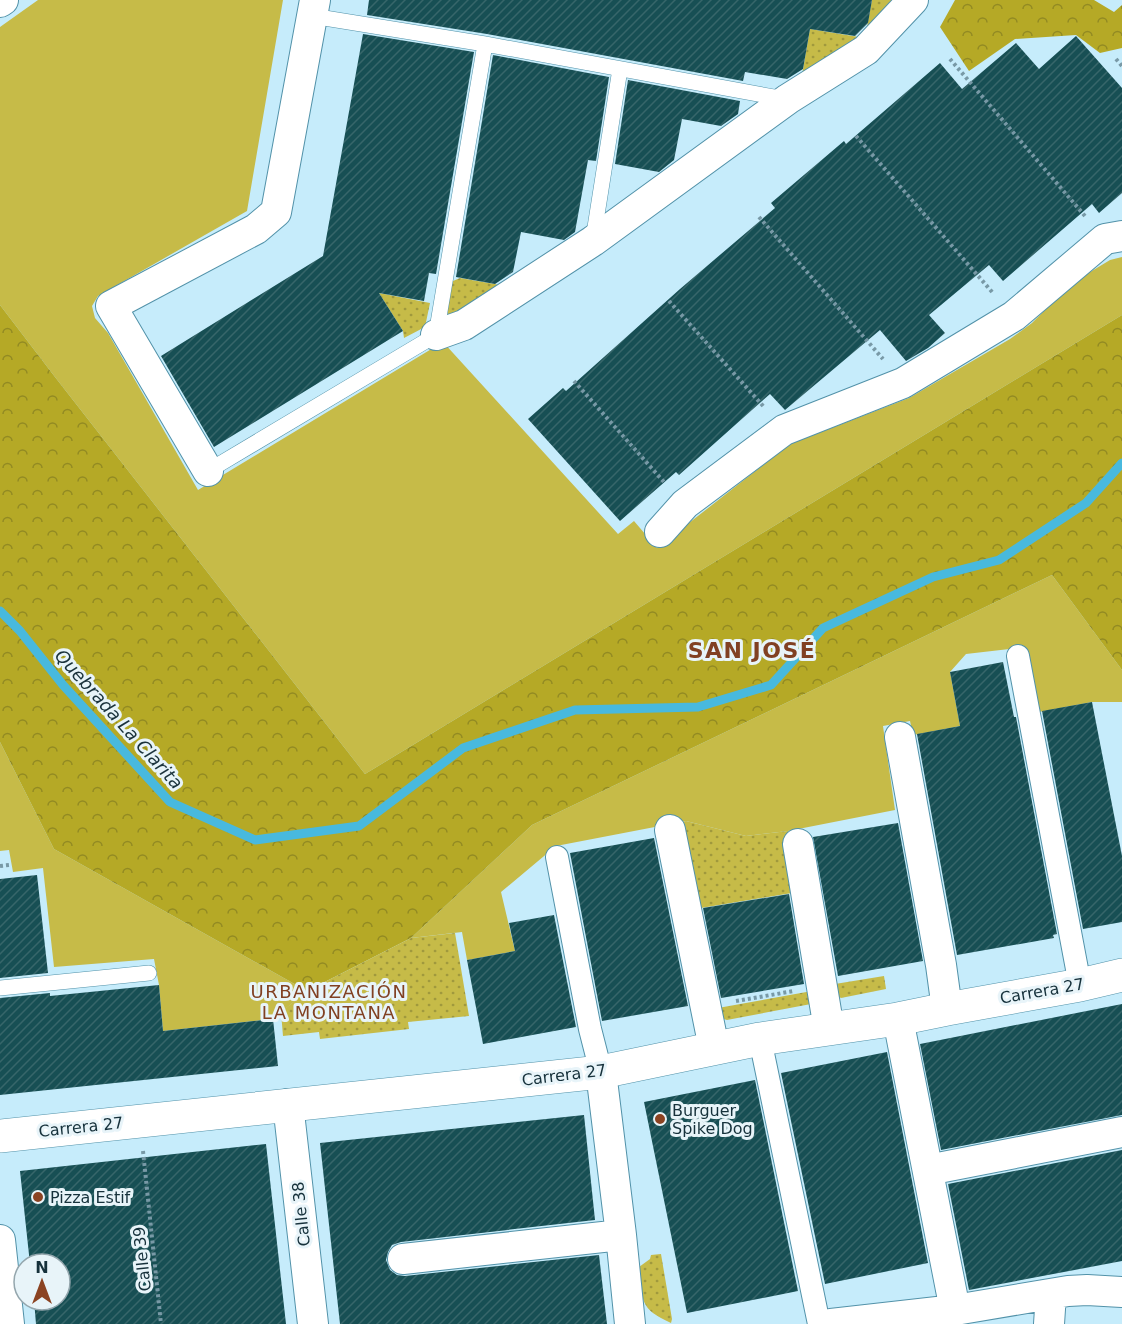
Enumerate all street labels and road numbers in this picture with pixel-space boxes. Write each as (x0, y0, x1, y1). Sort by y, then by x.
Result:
street label: Carrera 27 (998, 974, 1086, 1008)
street label: Carrera 27 (521, 1060, 607, 1090)
street label: Carrera 27 (38, 1113, 124, 1141)
street label: Calle 38 (288, 1181, 314, 1247)
street label: Calle 39 (129, 1226, 155, 1292)

